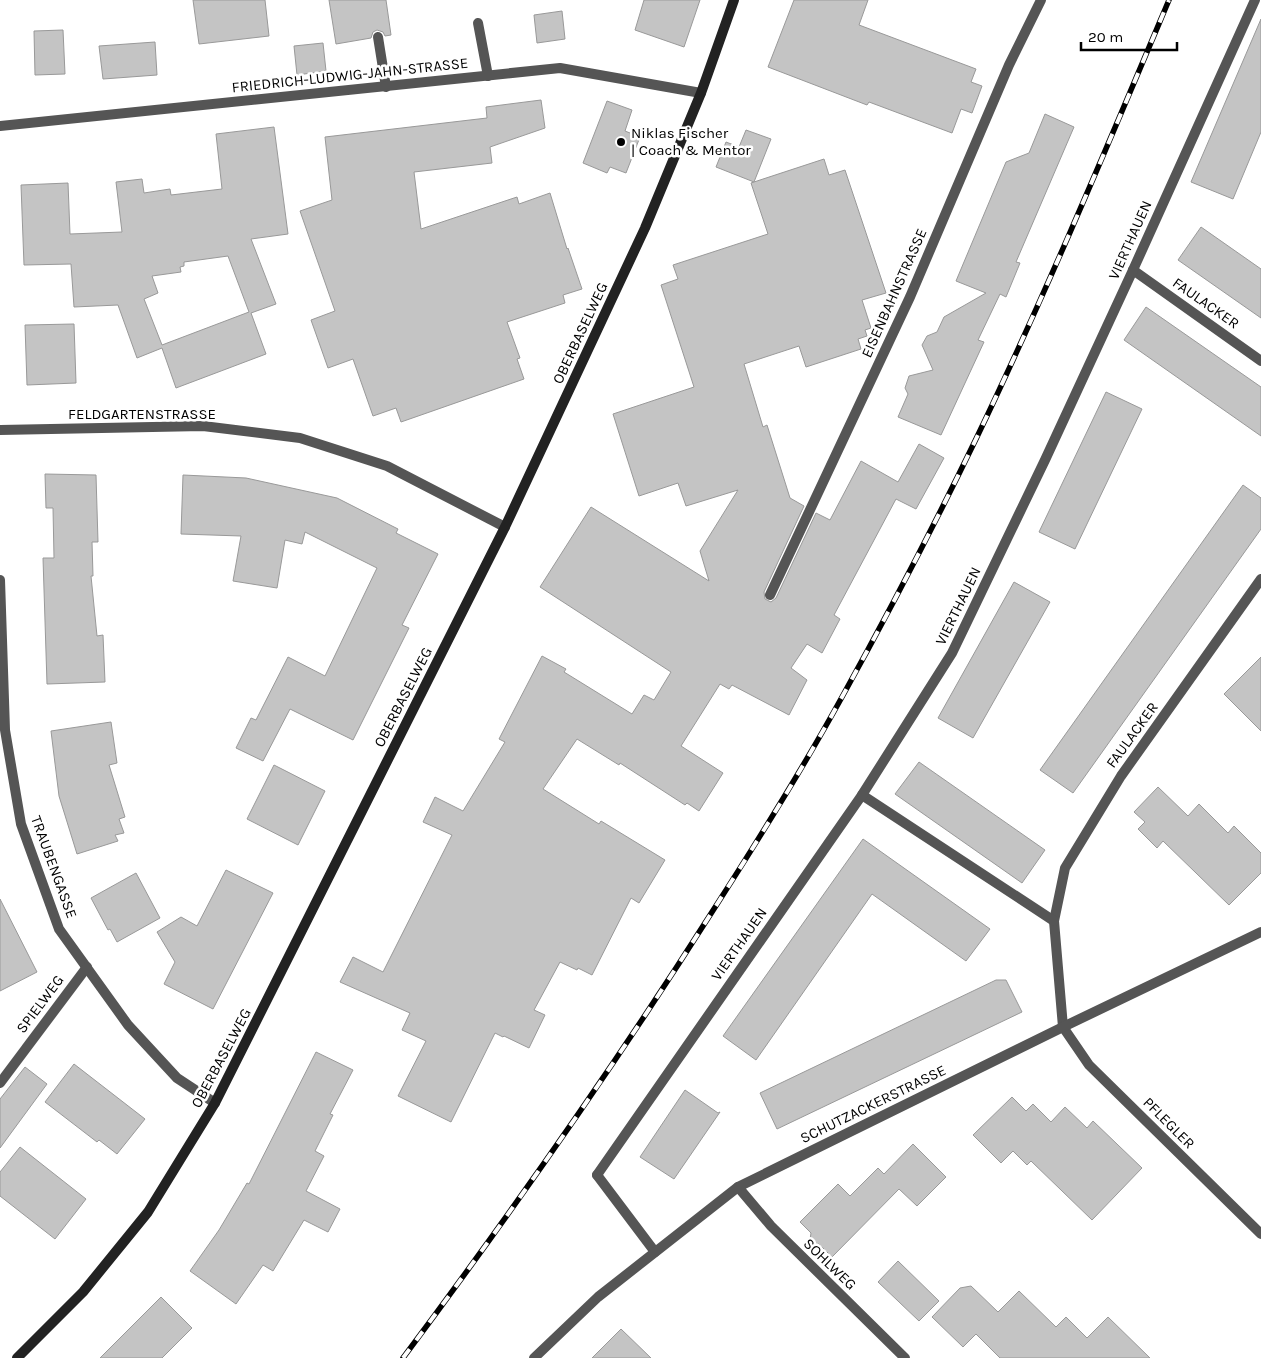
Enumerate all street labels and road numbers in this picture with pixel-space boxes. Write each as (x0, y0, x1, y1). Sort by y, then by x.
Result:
street label: FRIEDRICH-LUDWIG-JAHN-STRASSE (231, 54, 469, 96)
street label: VIERTHAUEN (1105, 198, 1155, 282)
street label: EISENBAHNSTRASSE (857, 226, 931, 360)
street label: FAULACKER (1169, 274, 1243, 332)
street label: OBERBASELWEG (549, 279, 611, 387)
street label: FELDGARTENSTRASSE (68, 405, 216, 423)
street label: VIERTHAUEN (931, 564, 985, 648)
street label: OBERBASELWEG (370, 644, 436, 750)
street label: FAULACKER (1102, 699, 1162, 771)
street label: TRAUBENGASSE (27, 813, 81, 921)
street label: VIERTHAUEN (707, 904, 771, 984)
street label: SPIELWEG (12, 971, 68, 1037)
street label: OBERBASELWEG (187, 1005, 255, 1111)
street label: SCHUTZACKERSTRASSE (797, 1061, 949, 1147)
street label: PFLEGLER (1139, 1093, 1199, 1153)
street label: SOHLWEG (800, 1234, 860, 1294)

